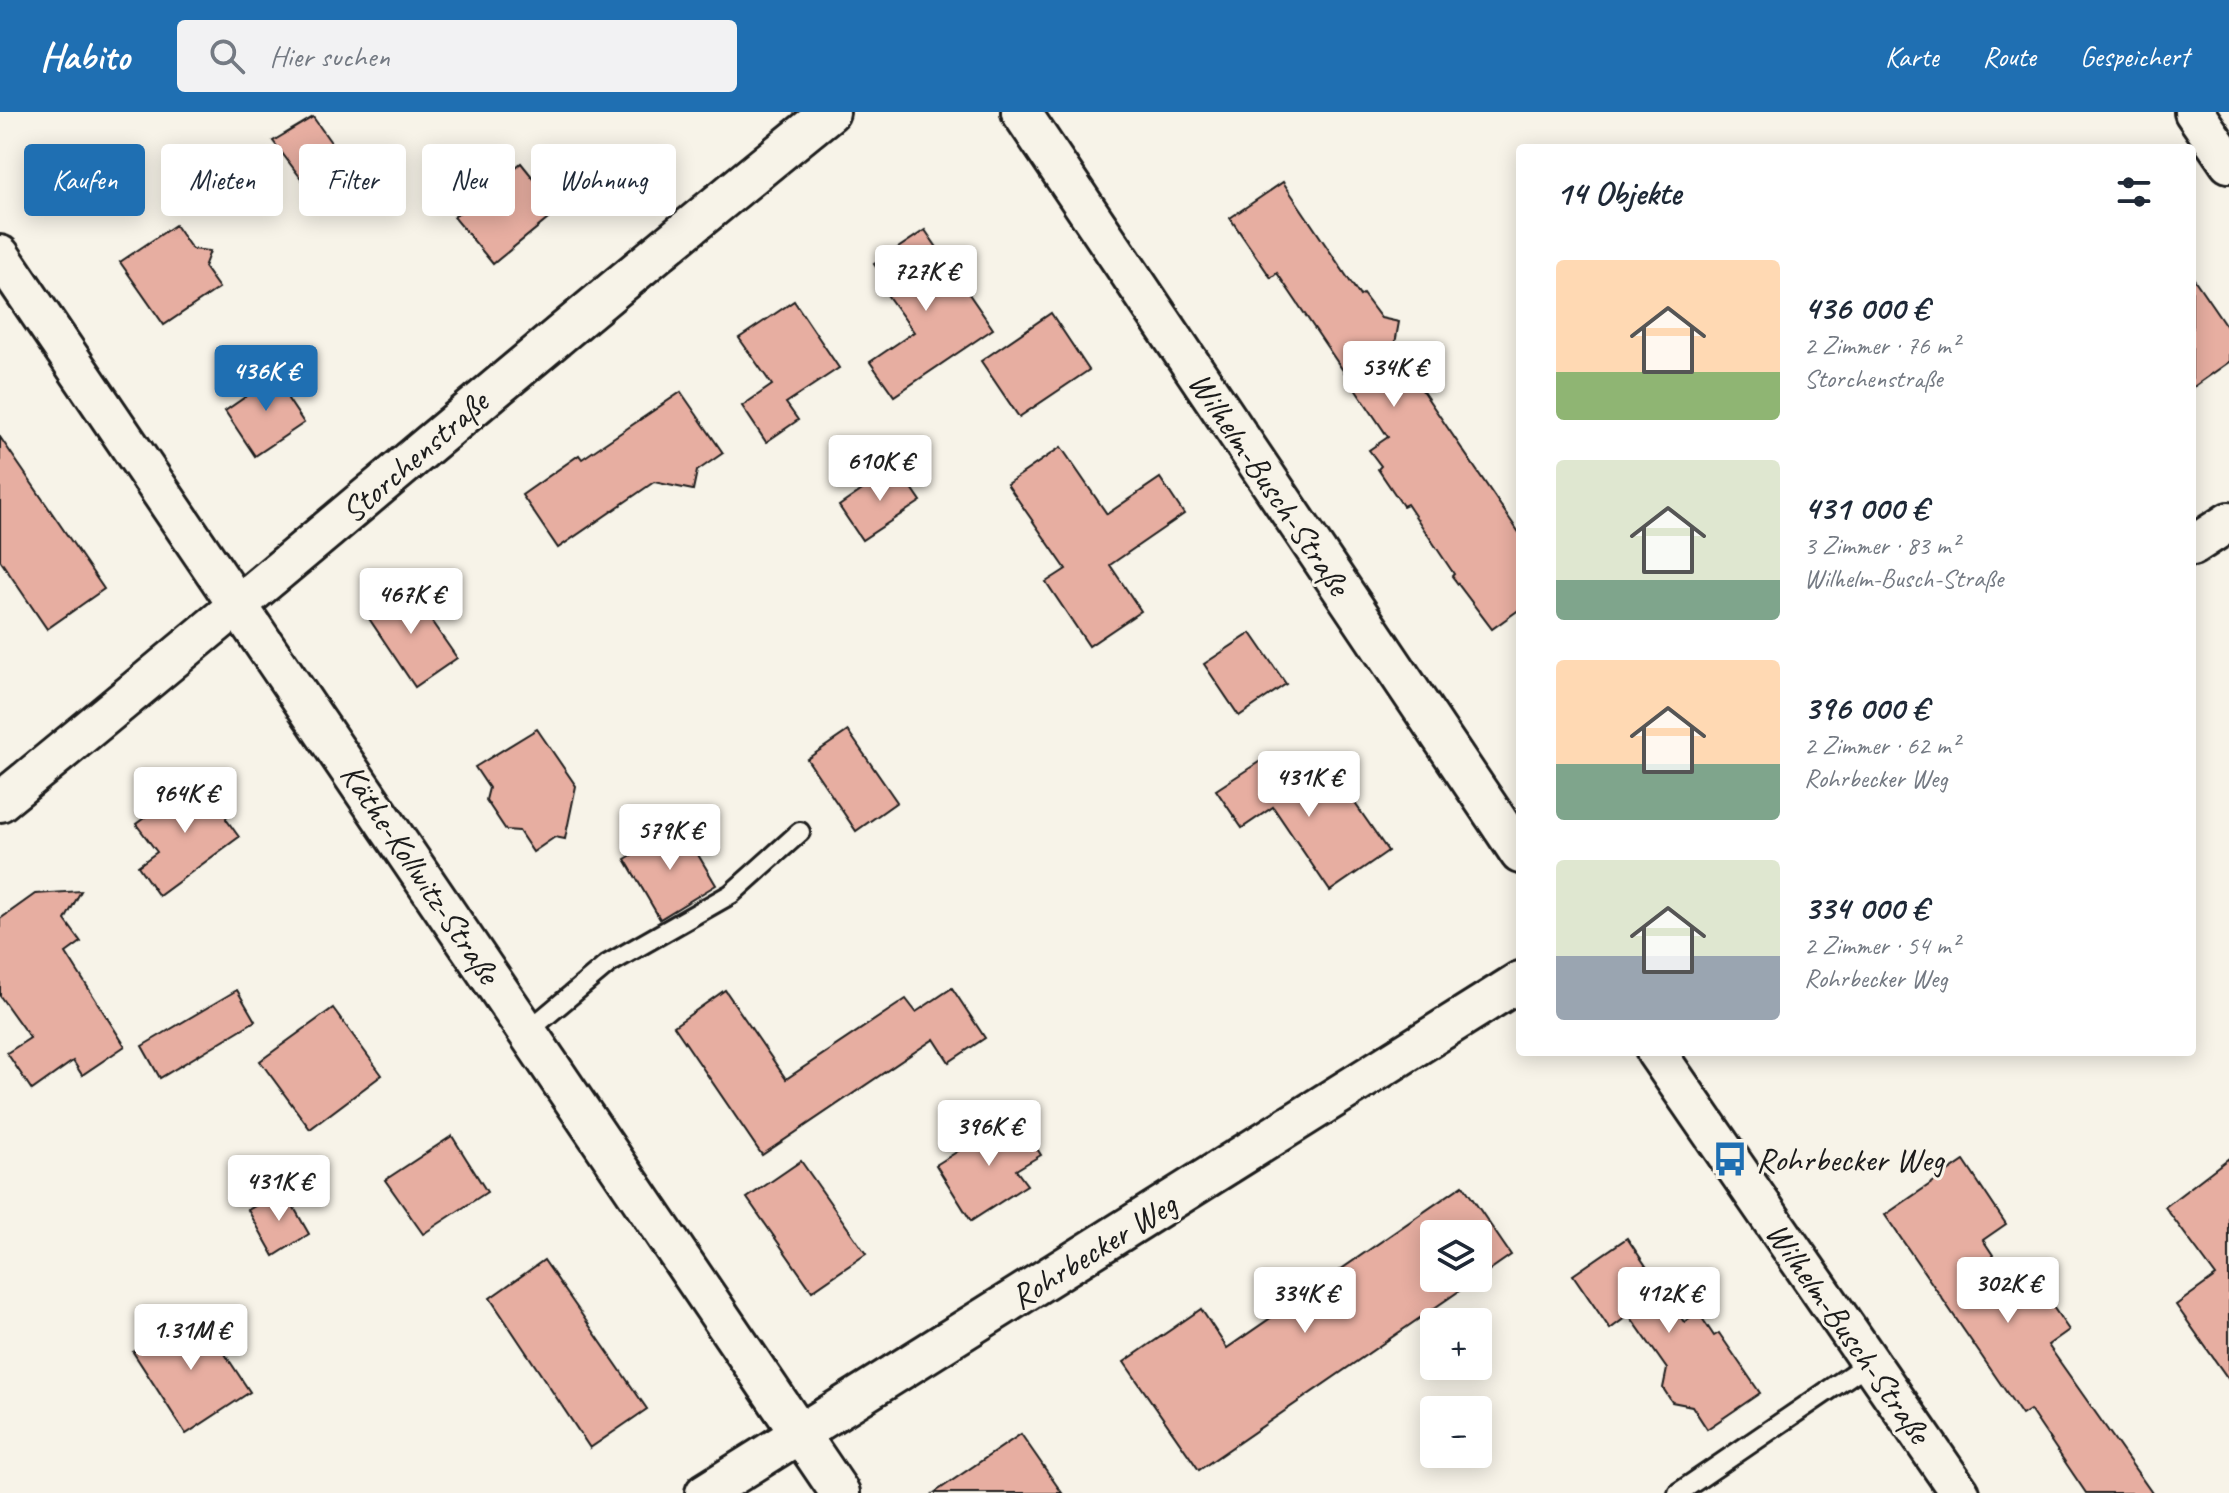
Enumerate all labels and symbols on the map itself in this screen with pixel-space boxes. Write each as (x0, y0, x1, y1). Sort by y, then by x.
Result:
pin: 727K € (861, 245, 991, 313)
pin: 534K € (1329, 341, 1459, 409)
pin: 436K € (201, 345, 331, 413)
street label: Wilhelm-Busch-Straße (1179, 363, 1362, 606)
street label: Storchenstraße (332, 379, 499, 532)
pin: 610K € (815, 435, 945, 503)
pin: 467K € (346, 568, 476, 636)
pin: 431K € (1244, 751, 1374, 819)
street label: Käthe-Kollwitz-Straße (331, 755, 512, 994)
pin: 964K € (120, 767, 250, 835)
pin: 579K € (605, 804, 735, 872)
pin: 396K € (924, 1100, 1054, 1168)
place label: Rohrbecker Weg (1756, 1138, 1946, 1181)
bus stop icon: Rohrbecker Weg (1711, 1140, 1749, 1178)
pin: 431K € (214, 1155, 344, 1223)
street label: Rohrbecker Weg (1002, 1181, 1186, 1318)
street label: Wilhelm-Busch-Straße (1756, 1213, 1943, 1454)
pin: 302K € (1943, 1257, 2073, 1325)
pin: 334K € (1240, 1267, 1370, 1335)
pin: 412K € (1604, 1267, 1734, 1335)
pin: 1.31M € (117, 1304, 265, 1372)

